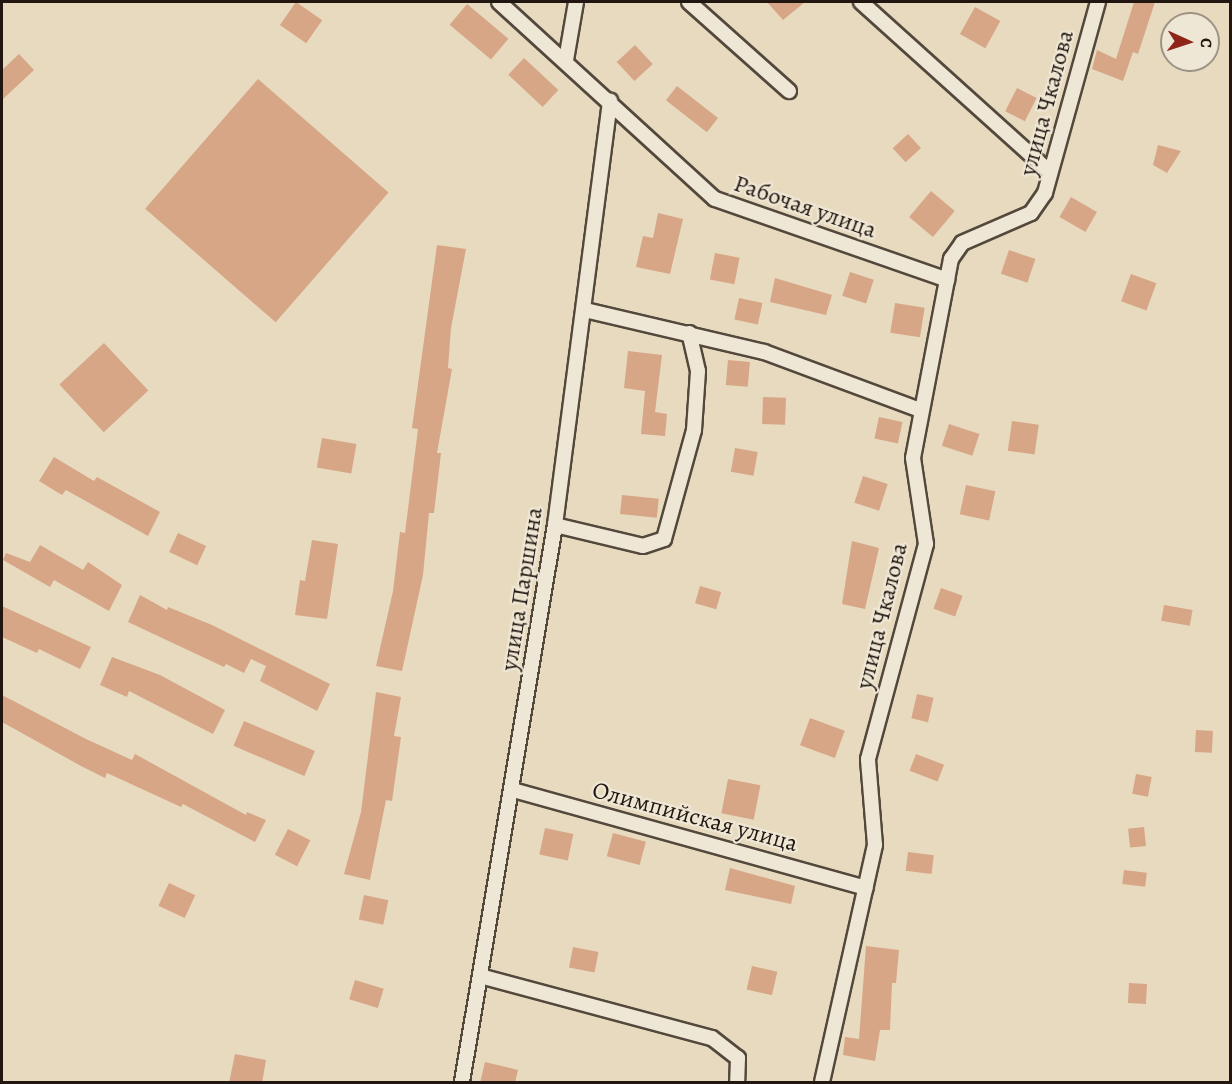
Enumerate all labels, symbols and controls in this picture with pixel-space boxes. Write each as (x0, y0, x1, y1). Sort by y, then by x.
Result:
north arrow (1160, 12, 1220, 72)
street label: улица Чкалова (1014, 27, 1080, 179)
text: С (1195, 37, 1217, 48)
street label: Рабочая улица (730, 169, 880, 245)
street label: улица Паршина (495, 505, 549, 673)
street label: улица Чкалова (850, 540, 914, 692)
street label: Олимпийская улица (589, 776, 801, 858)

